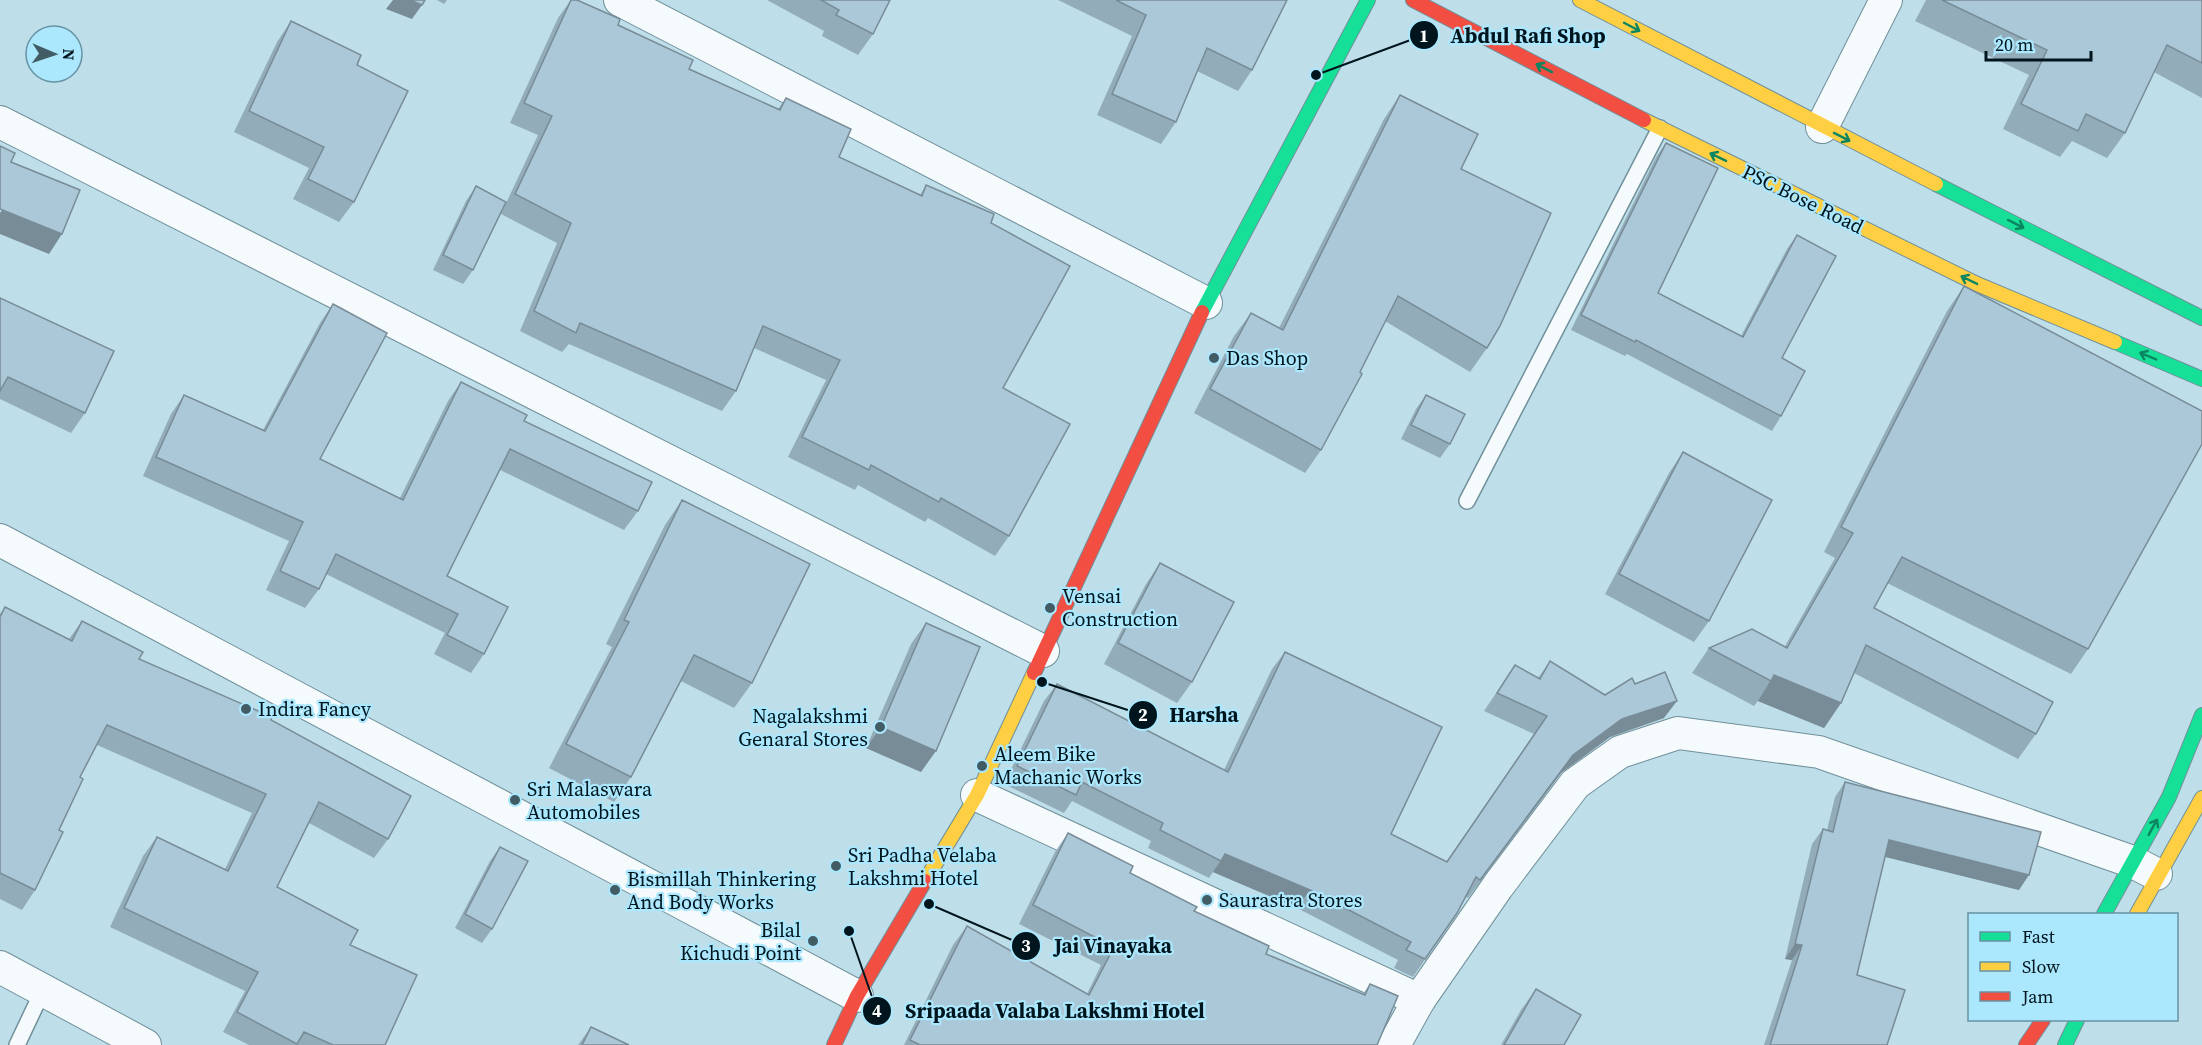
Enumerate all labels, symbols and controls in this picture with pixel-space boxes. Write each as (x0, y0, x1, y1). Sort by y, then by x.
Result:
callout: Abdul Rafi Shop (1409, 16, 1618, 55)
text: Abdul Rafi Shop (1450, 21, 1606, 50)
one-way arrow (1623, 21, 1640, 33)
text: 1 (1419, 23, 1429, 48)
north arrow (24, 24, 84, 84)
scale bar (1986, 24, 2091, 62)
text: 20 m (1995, 32, 2033, 57)
text: N (58, 48, 80, 61)
one-way arrow (1536, 62, 1554, 74)
one-way arrow (1833, 131, 1851, 143)
one-way arrow (1710, 151, 1727, 163)
street label: PSC Bose Road (1738, 158, 1869, 241)
one-way arrow (2007, 219, 2025, 231)
one-way arrow (1960, 273, 1978, 285)
place label: Das Shop (1226, 344, 1308, 372)
one-way arrow (2139, 350, 2158, 361)
marker: Das Shop (1207, 351, 1221, 365)
place label: Vensai Construction (1062, 582, 1178, 633)
marker: Vensai Construction (1043, 601, 1057, 615)
place label: Indira Fancy (258, 695, 372, 723)
callout: Harsha (1128, 696, 1251, 735)
text: Harsha (1169, 700, 1240, 729)
marker: Indira Fancy (239, 702, 253, 716)
place label: Nagalakshmi Genaral Stores (738, 702, 868, 753)
text: 2 (1138, 702, 1148, 727)
marker: Nagalakshmi Genaral Stores (873, 720, 887, 734)
place label: Aleem Bike Machanic Works (994, 740, 1142, 791)
marker: Aleem Bike Machanic Works (975, 759, 989, 773)
place label: Sri Malaswara Automobiles (527, 775, 653, 826)
marker: Sri Malaswara Automobiles (508, 793, 522, 807)
one-way arrow (2147, 819, 2159, 836)
place label: Sri Padha Velaba Lakshmi Hotel (848, 841, 997, 892)
marker: Sri Padha Velaba Lakshmi Hotel (829, 859, 843, 873)
place label: Bismillah Thinkering And Body Works (627, 865, 816, 916)
marker: Bismillah Thinkering And Body Works (608, 883, 622, 897)
place label: Saurastra Stores (1219, 886, 1362, 914)
marker: Saurastra Stores (1200, 893, 1214, 907)
legend (1968, 913, 2178, 1021)
place label: Bilal Kichudi Point (680, 916, 801, 967)
text: Fast (2022, 924, 2055, 949)
callout: Jai Vinayaka (1011, 927, 1184, 966)
text: Jai Vinayaka (1052, 931, 1173, 960)
text: 3 (1021, 933, 1031, 958)
marker: Bilal Kichudi Point (806, 934, 820, 948)
text: Slow (2022, 954, 2060, 979)
text: Jam (2021, 984, 2054, 1009)
callout: Sripaada Valaba Lakshmi Hotel (862, 991, 1217, 1030)
text: Sripaada Valaba Lakshmi Hotel (905, 996, 1205, 1025)
text: 4 (872, 998, 882, 1023)

